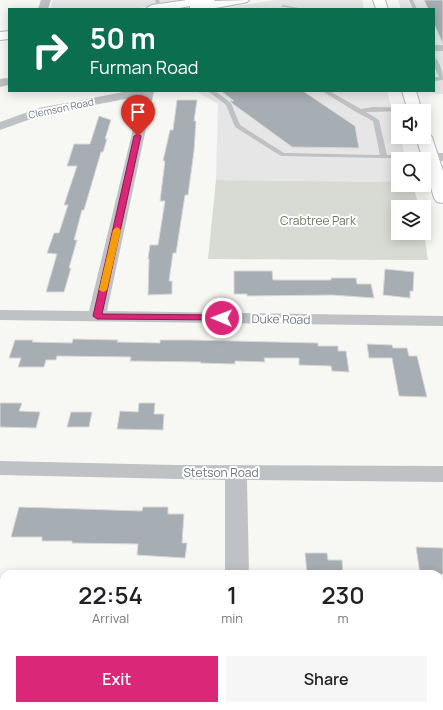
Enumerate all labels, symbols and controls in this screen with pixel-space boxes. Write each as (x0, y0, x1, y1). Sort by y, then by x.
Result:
text: 50 m (90, 19, 156, 57)
icon: right (24, 24, 76, 76)
text: Furman Road (90, 55, 198, 79)
street label: Clemson Road (27, 94, 95, 122)
pin (121, 95, 155, 136)
icon: arrive (127, 101, 149, 123)
map controls (391, 104, 431, 240)
button: sound (391, 104, 431, 144)
button: search (391, 152, 431, 192)
button: layers (391, 200, 431, 240)
park label: Crabtree Park (280, 212, 357, 229)
position arrow (201, 297, 243, 339)
street label: Duke Road (251, 310, 311, 328)
street label: Stetson Road (183, 464, 259, 481)
text: 22:54 (78, 578, 143, 611)
text: 1 (227, 578, 237, 611)
text: 230 (321, 578, 365, 611)
text: Arrival (92, 609, 129, 627)
text: min (221, 609, 243, 627)
text: m (337, 609, 349, 627)
button: Exit (16, 656, 218, 702)
button: Share (226, 656, 427, 702)

